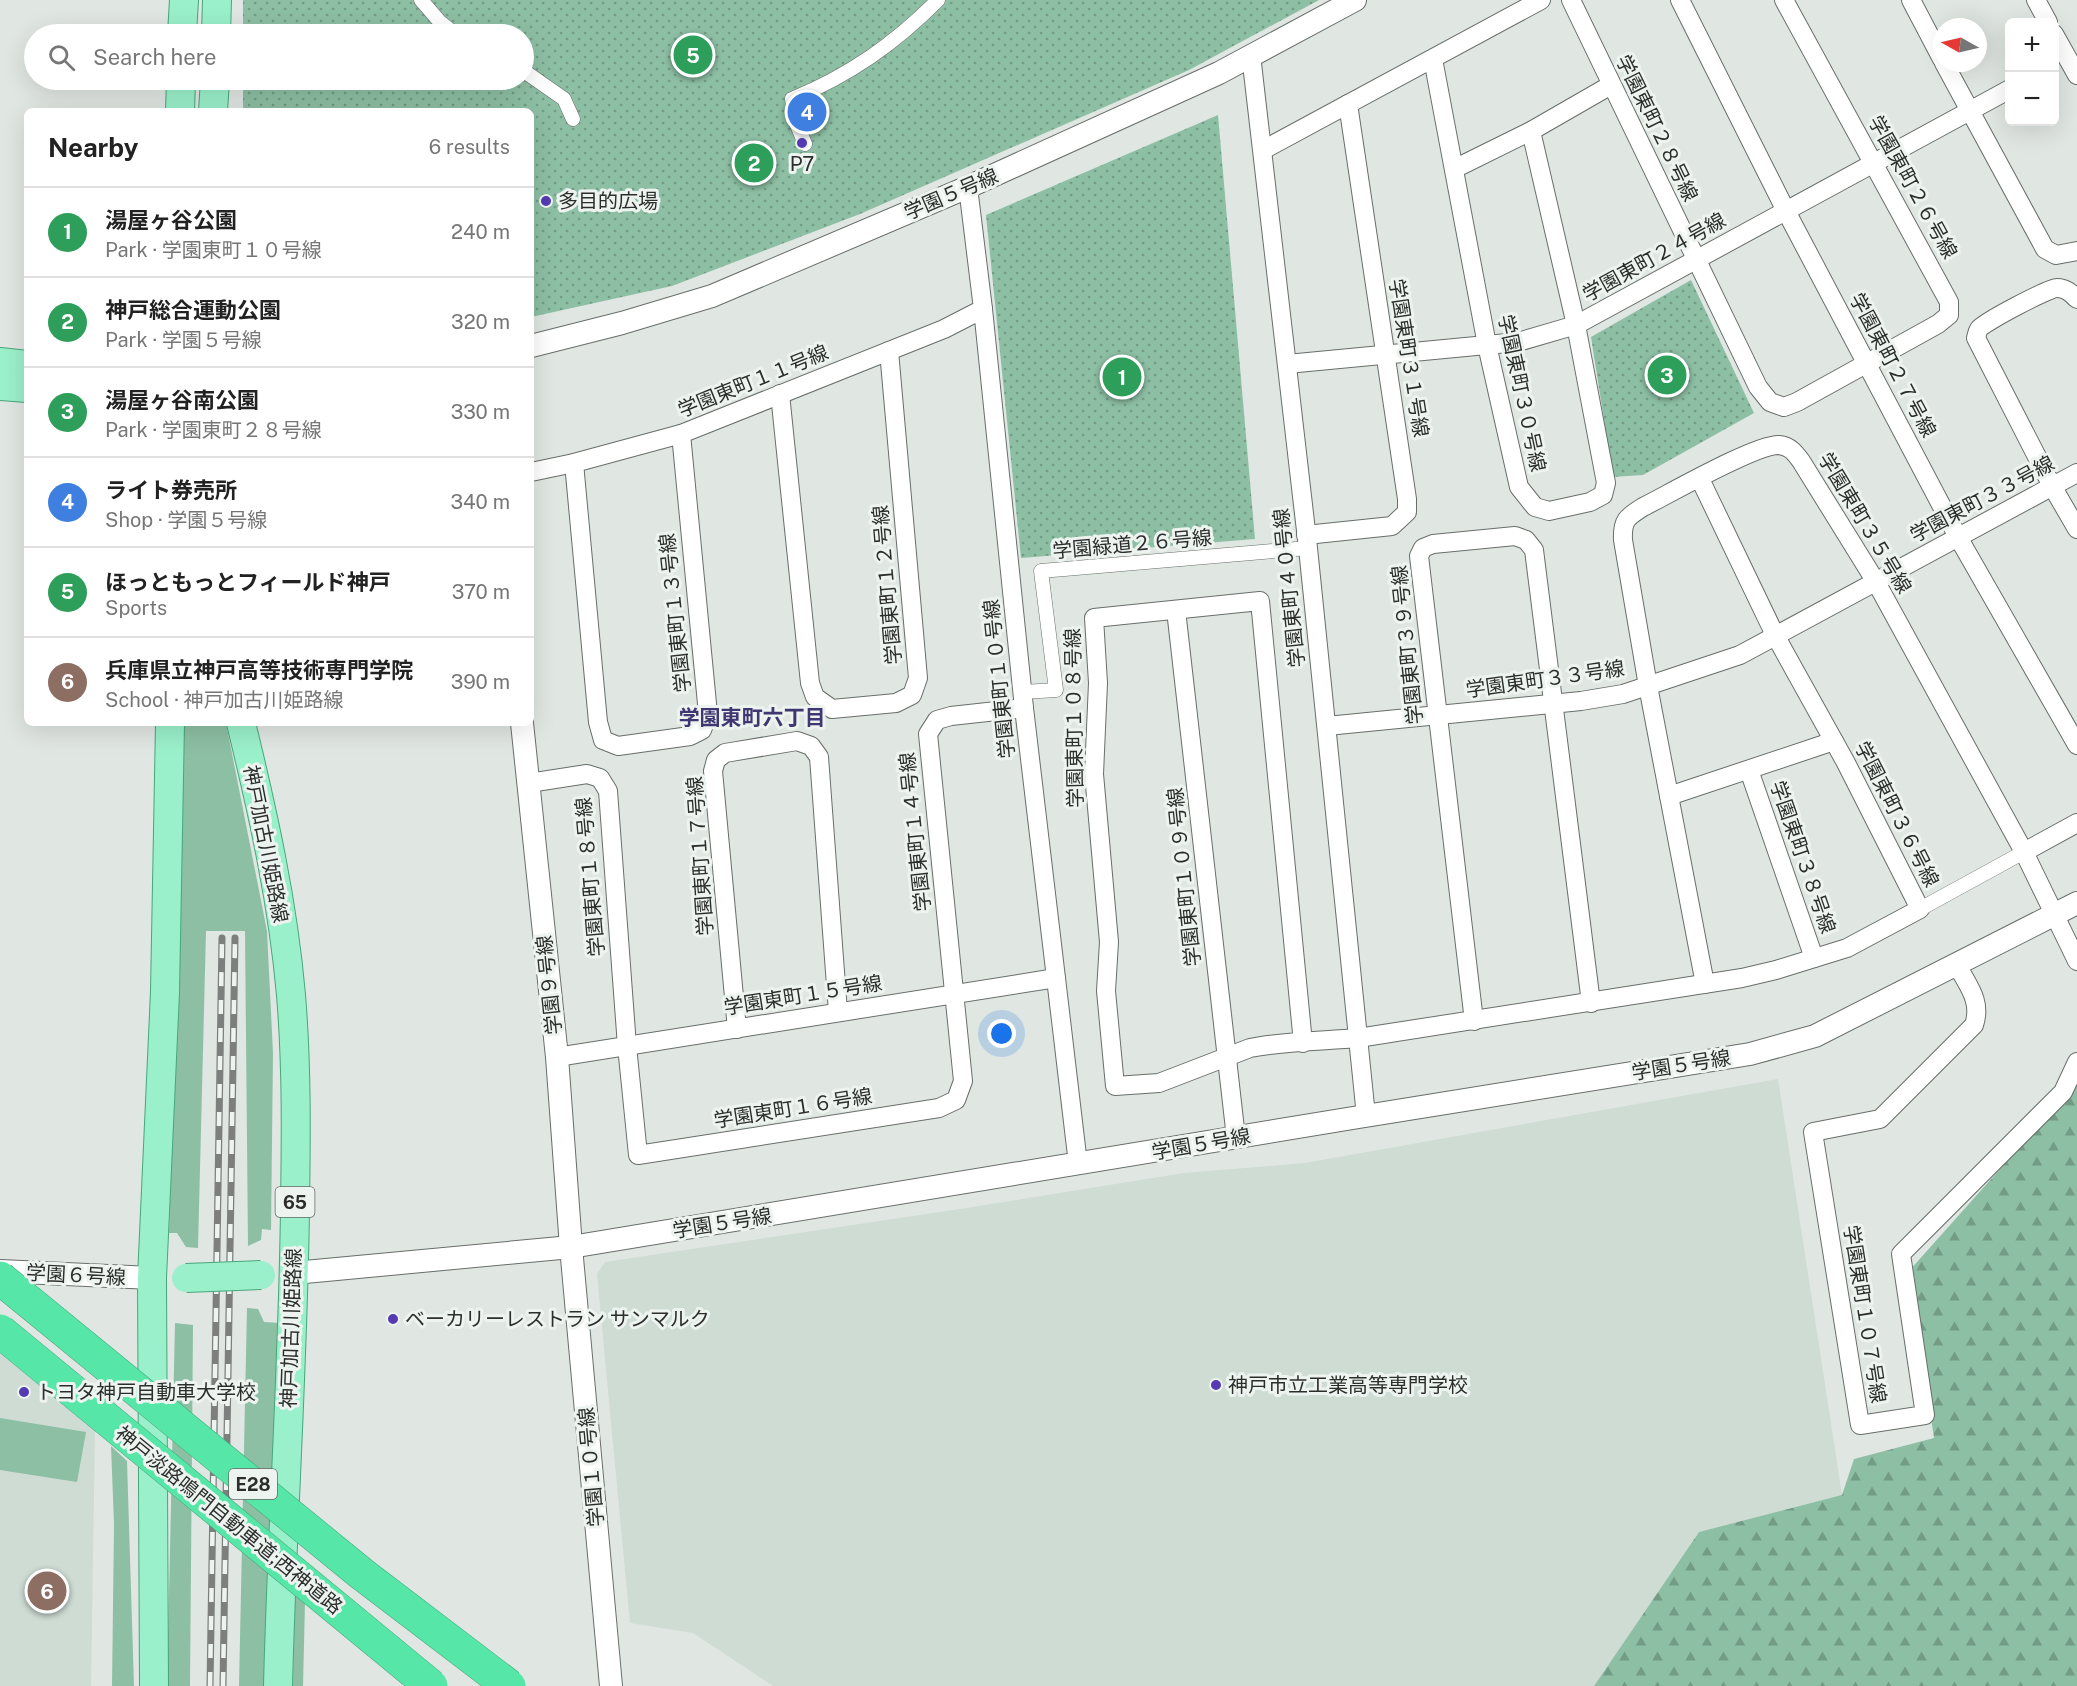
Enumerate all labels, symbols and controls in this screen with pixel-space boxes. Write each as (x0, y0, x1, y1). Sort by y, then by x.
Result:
north arrow (1933, 18, 1987, 72)
map controls (2005, 18, 2059, 126)
button: + (2005, 18, 2059, 72)
search box (24, 24, 534, 90)
pin: 5 (674, 32, 712, 78)
icon: search (45, 41, 78, 74)
text: Search here (93, 44, 217, 70)
street label: 学園東町２８号線 (1611, 51, 1703, 205)
button: − (2005, 72, 2059, 126)
pin: 4 (788, 90, 826, 134)
street label: 学園東町２６号線 (1864, 111, 1962, 263)
text: Nearby (48, 132, 138, 163)
text: 6 results (429, 135, 510, 159)
marker: P7 (795, 136, 809, 150)
pin: 2 (734, 140, 774, 186)
place label: P7 (790, 152, 814, 176)
street label: 学園５号線 (900, 163, 1002, 225)
place label: 多目的広場 (558, 189, 658, 213)
marker: 多目的広場 (539, 194, 553, 208)
text: 湯屋ヶ谷公園 (105, 207, 237, 233)
street label: 学園東町２４号線 (1578, 208, 1730, 306)
text: 1 (63, 220, 72, 244)
text: 240 m (451, 220, 510, 244)
text: Park · 学園東町１０号線 (105, 238, 322, 262)
street label: 学園東町３１号線 (1385, 277, 1433, 439)
street label: 学園東町２７号線 (1845, 289, 1941, 441)
text: 神戸総合運動公園 (105, 297, 281, 323)
text: 2 (61, 310, 74, 334)
text: 320 m (451, 310, 510, 334)
street label: 学園東町３０号線 (1494, 312, 1550, 474)
text: Park · 学園５号線 (105, 328, 262, 352)
street label: 学園東町１１号線 (674, 340, 832, 422)
pin: 3 (1648, 352, 1686, 398)
pin: 1 (1102, 354, 1142, 400)
text: 湯屋ヶ谷南公園 (105, 387, 259, 413)
text: 3 (61, 400, 74, 424)
text: 330 m (451, 400, 510, 424)
text: Park · 学園東町２８号線 (105, 418, 322, 442)
street label: 学園東町３５号線 (1814, 448, 1916, 598)
street label: 学園東町３３号線 (1906, 451, 2058, 547)
text: ライト券売所 (105, 477, 237, 503)
text: 4 (61, 490, 74, 514)
text: 340 m (450, 490, 510, 514)
street label: 学園東町１２号線 (868, 504, 906, 666)
street label: 学園東町４０号線 (1269, 507, 1309, 669)
text: Shop · 学園５号線 (105, 508, 267, 532)
street label: 学園緑道２６号線 (1051, 525, 1213, 563)
street label: 学園東町１３号線 (655, 532, 695, 694)
street label: 学園東町３９号線 (1387, 564, 1427, 726)
text: ほっともっとフィールド神戸 (105, 569, 391, 595)
text: 5 (61, 580, 74, 604)
text: 370 m (452, 580, 510, 604)
text: Sports (105, 596, 167, 620)
street label: 学園東町１０号線 (979, 598, 1019, 760)
street label: 学園東町１０８号線 (1060, 628, 1088, 808)
street label: 学園東町３３号線 (1464, 656, 1626, 702)
text: 兵庫県立神戸高等技術専門学院 (105, 657, 413, 683)
text: 6 (61, 670, 74, 694)
text: 390 m (451, 670, 510, 694)
text: School · 神戸加古川姫路線 (105, 688, 344, 712)
district label: 学園東町六丁目 (679, 705, 826, 730)
street label: 学園東町３６号線 (1850, 737, 1944, 891)
street label: 学園東町１４号線 (895, 751, 935, 913)
street label: 神戸加古川姫路線 (239, 763, 293, 925)
street label: 学園東町１７号線 (682, 775, 718, 937)
street label: 学園東町３８号線 (1766, 777, 1840, 937)
street label: 学園東町１０９号線 (1163, 786, 1205, 968)
street label: 学園東町１８号線 (571, 796, 609, 958)
street label: 学園９号線 (532, 934, 566, 1036)
street label: 学園東町１５号線 (722, 971, 884, 1019)
your location (987, 1019, 1016, 1048)
street label: 学園５号線 (1630, 1045, 1732, 1085)
street label: 学園東町１６号線 (712, 1084, 874, 1132)
street label: 学園５号線 (1150, 1123, 1252, 1165)
road number: 65 (276, 1187, 314, 1217)
street label: 学園５号線 (671, 1203, 773, 1243)
street label: 学園東町１０７号線 (1839, 1223, 1891, 1405)
street label: 神戸加古川姫路線 (276, 1248, 306, 1408)
street label: 学園６号線 (25, 1260, 127, 1290)
place label: ベーカリーレストラン サンマルク (405, 1307, 710, 1331)
marker: ベーカリーレストラン サンマルク (386, 1312, 400, 1326)
place label: 神戸市立工業高等専門学校 (1228, 1373, 1468, 1397)
marker: 神戸市立工業高等専門学校 (1209, 1378, 1223, 1392)
place label: トヨタ神戸自動車大学校 (36, 1380, 256, 1404)
marker: トヨタ神戸自動車大学校 (17, 1385, 31, 1399)
street label: 学園１０号線 (574, 1406, 608, 1528)
street label: 神戸淡路鳴門自動車道;西神道路 (111, 1421, 347, 1619)
road number: E28 (229, 1469, 277, 1499)
pin: 6 (28, 1568, 66, 1614)

